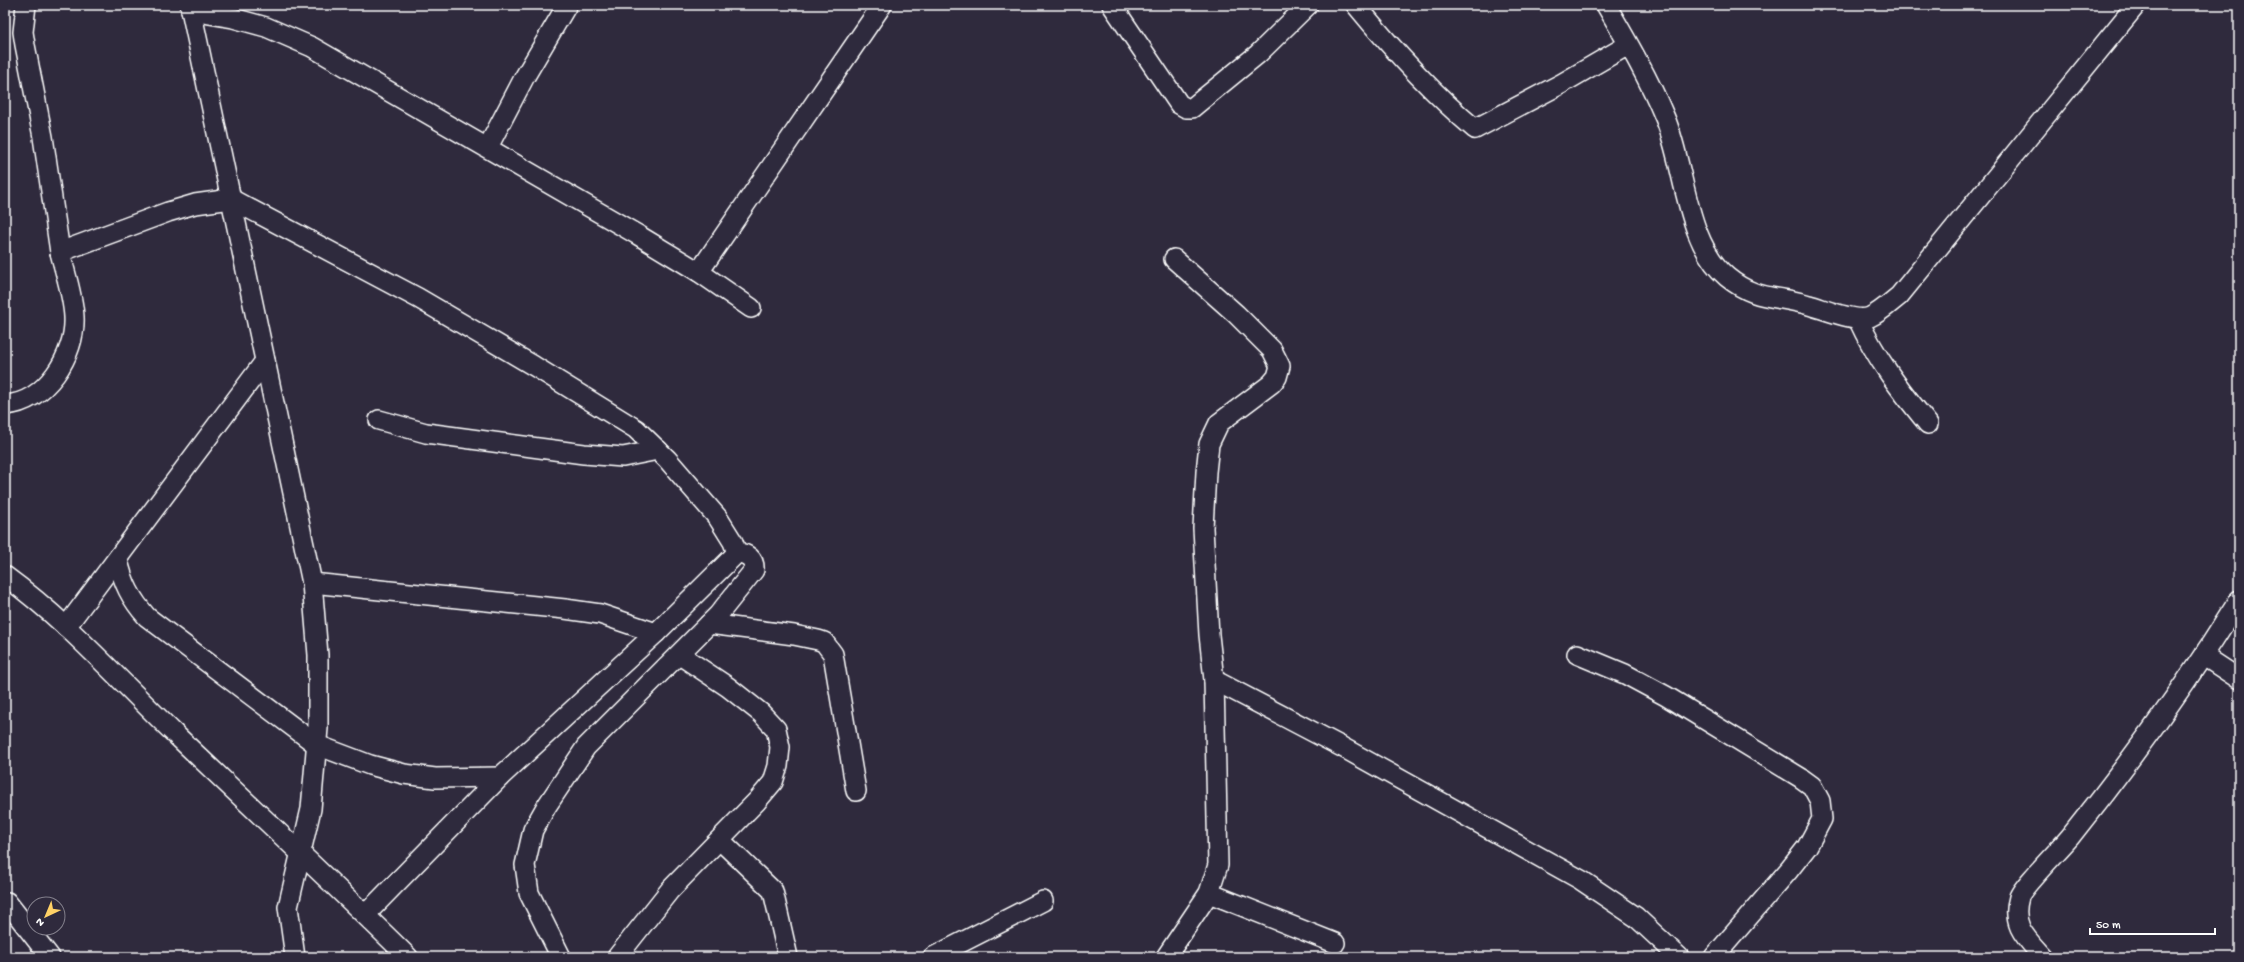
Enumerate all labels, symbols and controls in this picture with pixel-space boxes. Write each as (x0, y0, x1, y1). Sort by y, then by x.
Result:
north arrow (26, 896, 66, 936)
scale bar (2090, 910, 2215, 936)
text: N (34, 915, 47, 929)
text: 50 m (2096, 919, 2121, 933)

